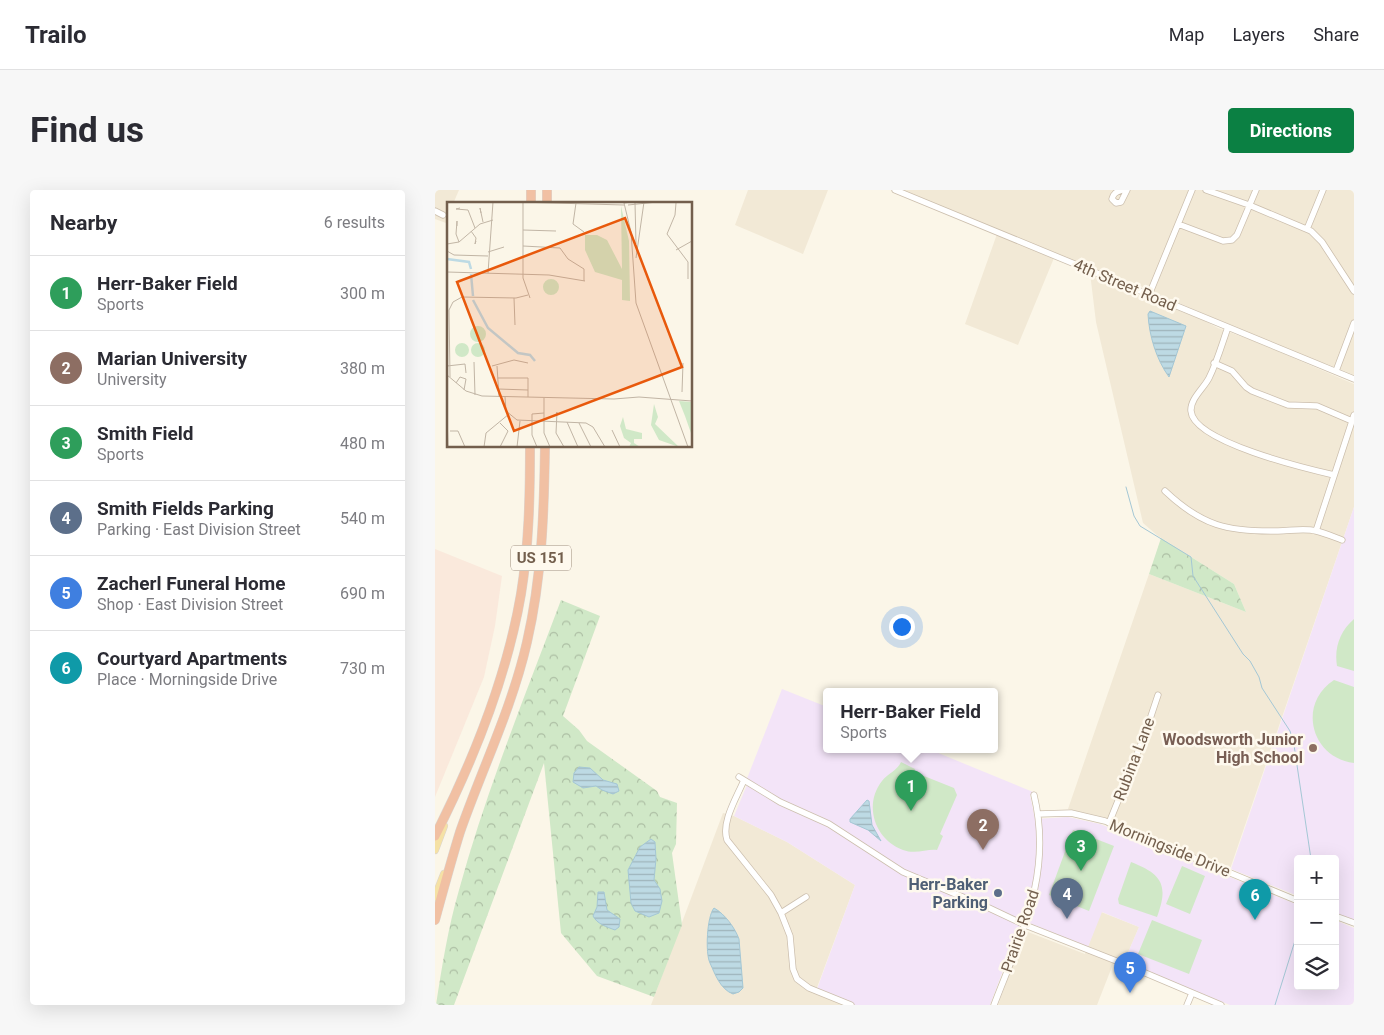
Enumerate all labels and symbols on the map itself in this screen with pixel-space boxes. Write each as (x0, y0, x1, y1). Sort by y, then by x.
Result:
inset map (447, 202, 693, 448)
street label: 4th Street Road (1071, 255, 1179, 315)
road number: US 151 (511, 546, 571, 570)
your location (889, 614, 915, 640)
street label: Rubina Lane (1109, 715, 1159, 803)
place label: Woodsworth Junior High School (1163, 730, 1303, 767)
marker: Woodsworth Junior High School (1307, 742, 1319, 754)
pin: 1 (895, 770, 927, 811)
pin: 2 (967, 809, 999, 850)
street label: Morningside Drive (1107, 815, 1233, 881)
pin: 3 (1065, 830, 1097, 871)
place label: Herr-Baker Parking (908, 875, 988, 912)
pin: 4 (1051, 878, 1083, 919)
pin: 6 (1239, 879, 1271, 920)
marker: Herr-Baker Parking (992, 887, 1004, 899)
street label: Prairie Road (997, 887, 1043, 975)
pin: 5 (1114, 952, 1146, 993)

